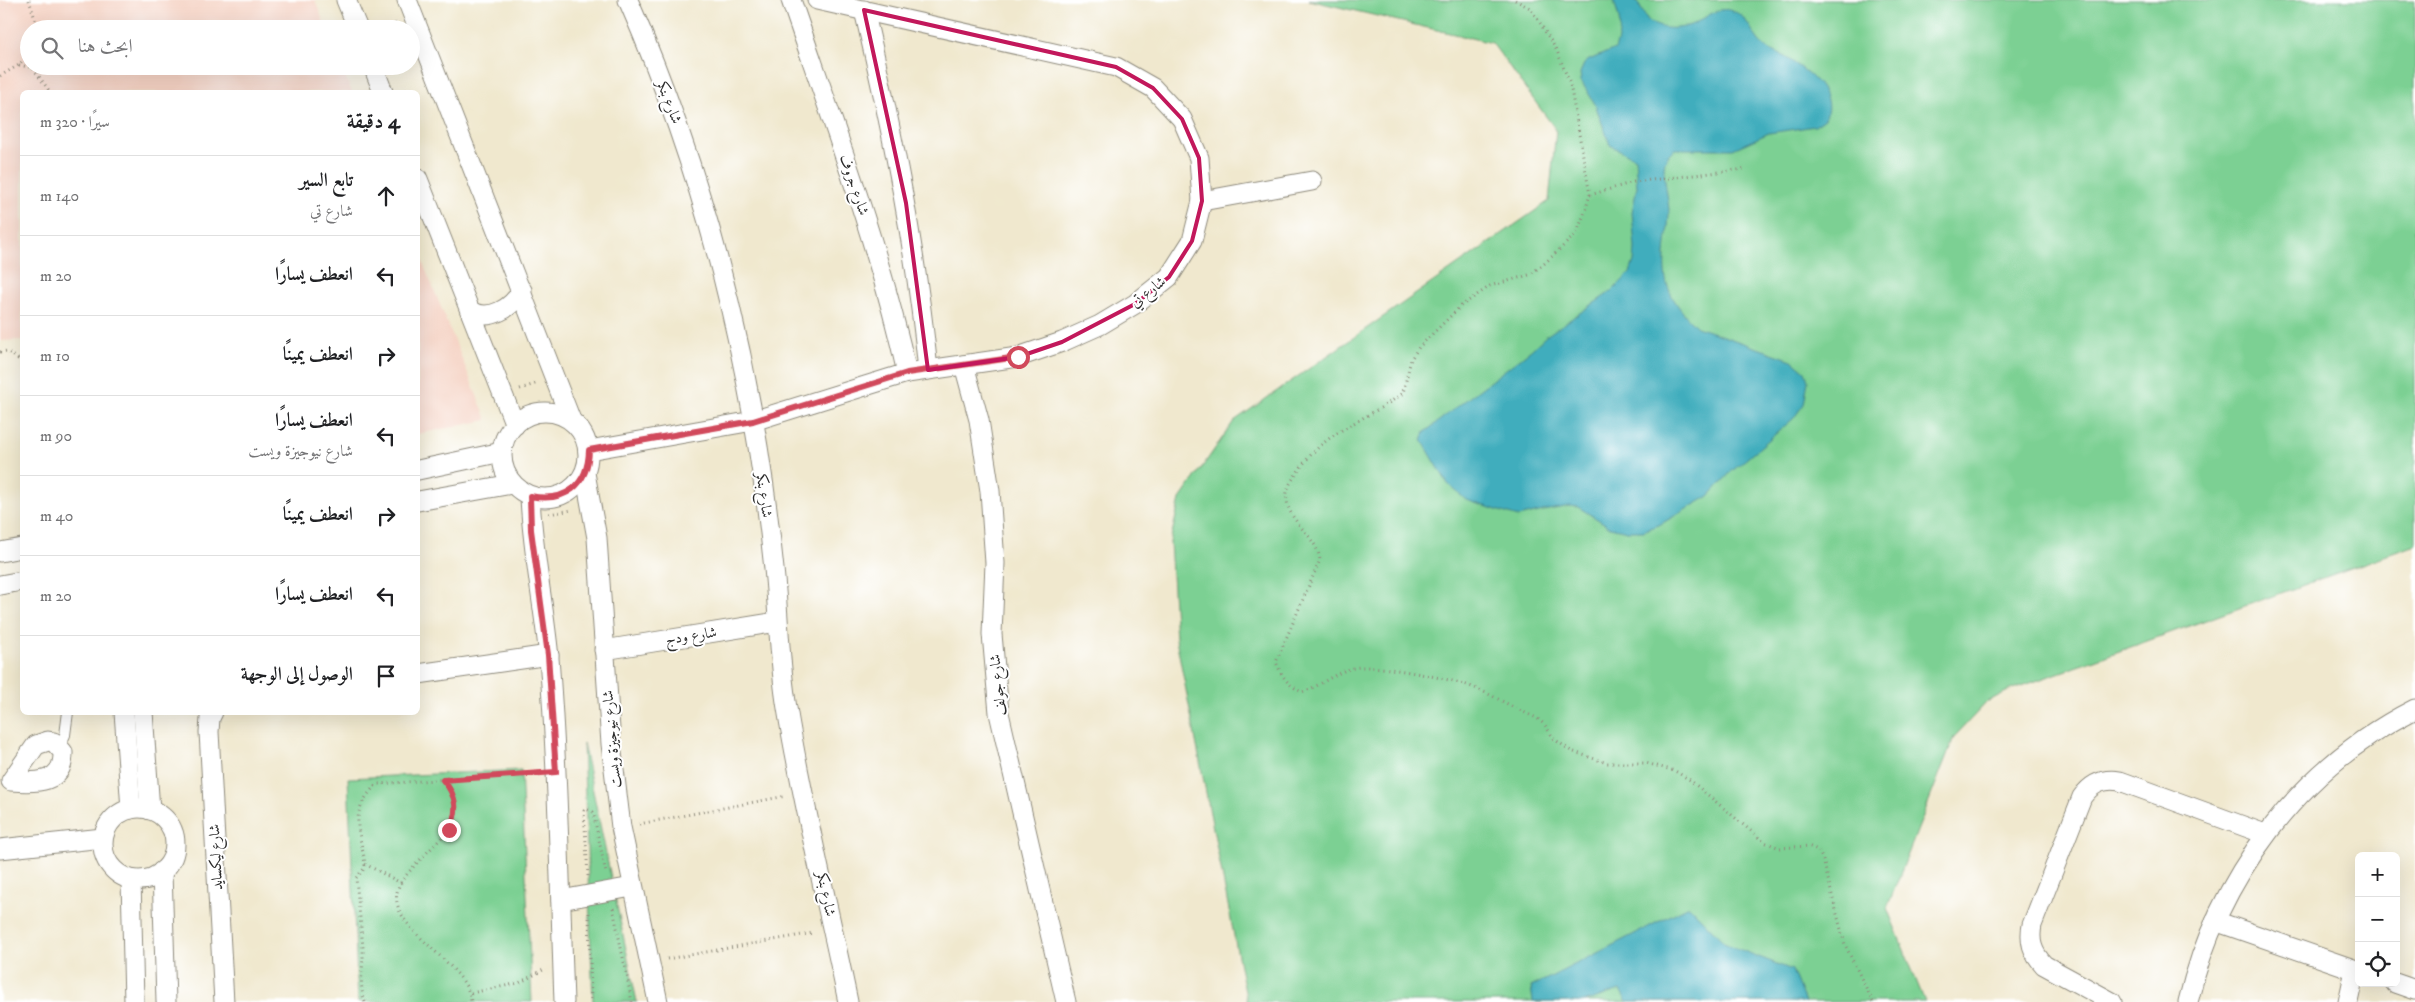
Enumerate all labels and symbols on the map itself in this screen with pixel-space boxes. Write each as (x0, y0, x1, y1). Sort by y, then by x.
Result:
street label: شارع بنكر (648, 76, 686, 128)
street label: شارع جروف (832, 152, 873, 219)
street label: شارع تي (1126, 272, 1172, 314)
route start (1007, 346, 1030, 369)
street label: شارع بنكر (748, 469, 777, 519)
street label: شارع ودج (664, 623, 719, 652)
street label: شارع جولف (985, 653, 1014, 717)
street label: شارع نيوجيزة ويست (598, 689, 629, 789)
route end (438, 819, 461, 842)
street label: شارع ليكسايد (205, 823, 230, 890)
street label: شارع بنكر (809, 868, 840, 919)

